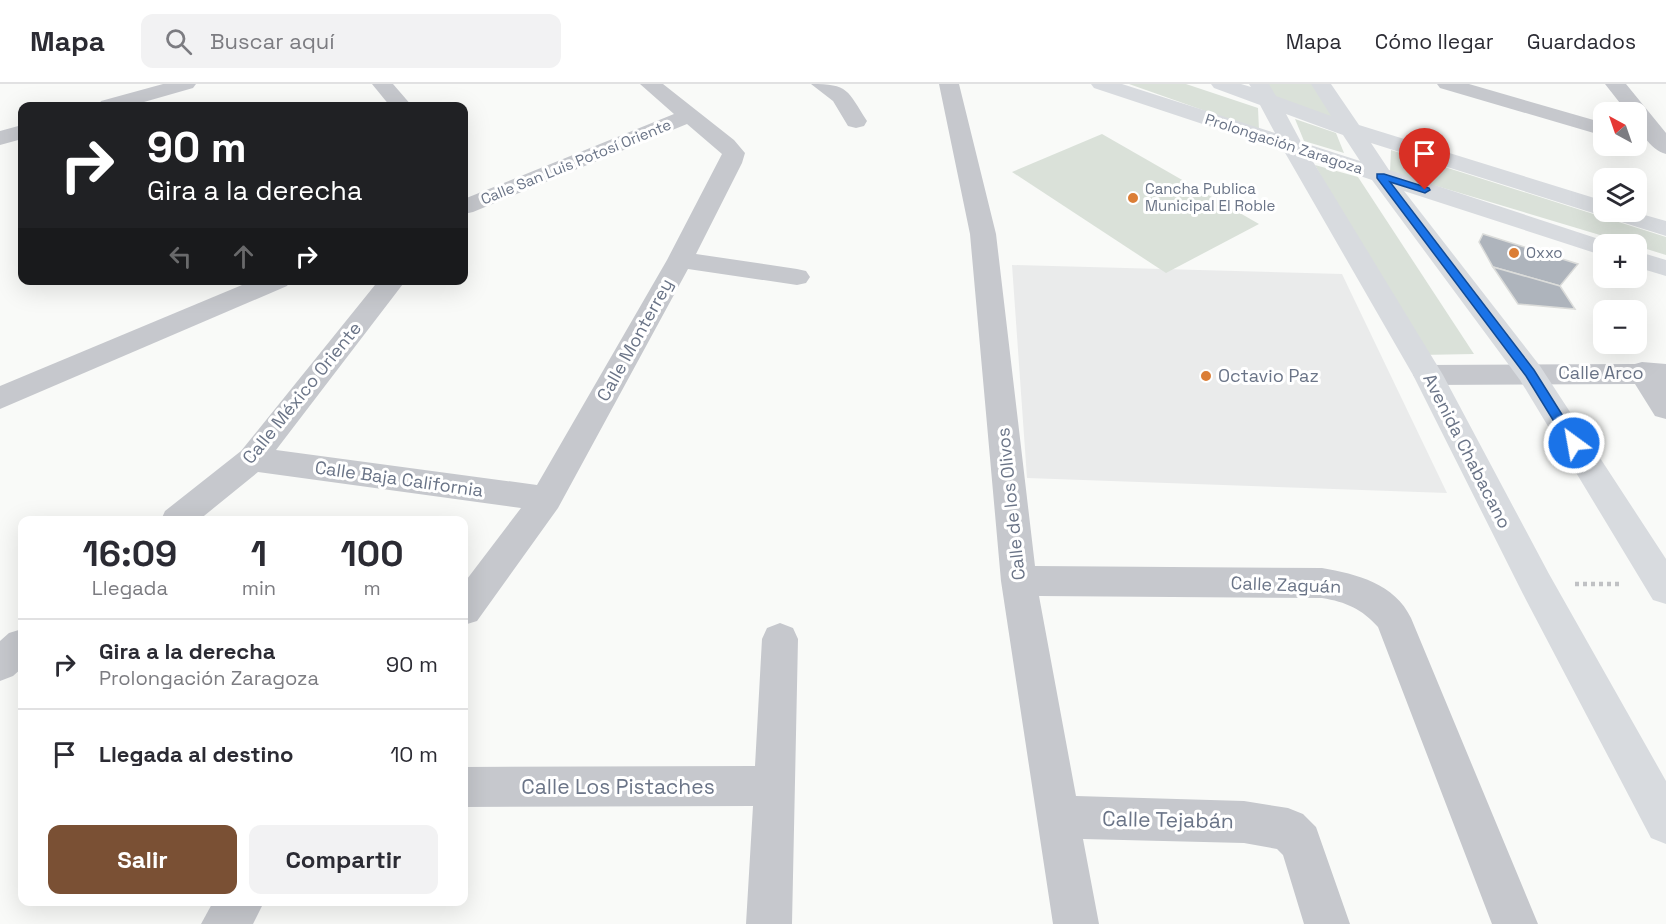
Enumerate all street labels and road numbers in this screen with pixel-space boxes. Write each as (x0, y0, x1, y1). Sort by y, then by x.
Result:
street label: Prolongación Zaragoza (1203, 109, 1366, 178)
street label: Calle San Luis Potosí Oriente (478, 115, 674, 209)
street label: Calle Monterrey (591, 274, 678, 405)
street label: Calle México Oriente (237, 317, 366, 469)
street label: Calle Arco (1558, 361, 1644, 384)
street label: Avenida Chabacano (1418, 369, 1516, 532)
street label: Calle de los Olivos (991, 427, 1030, 582)
street label: Calle Baja California (313, 455, 485, 502)
street label: Calle Zaguán (1230, 571, 1342, 598)
street label: Calle Los Pistaches (521, 773, 715, 800)
street label: Calle Tejabán (1102, 805, 1234, 834)

